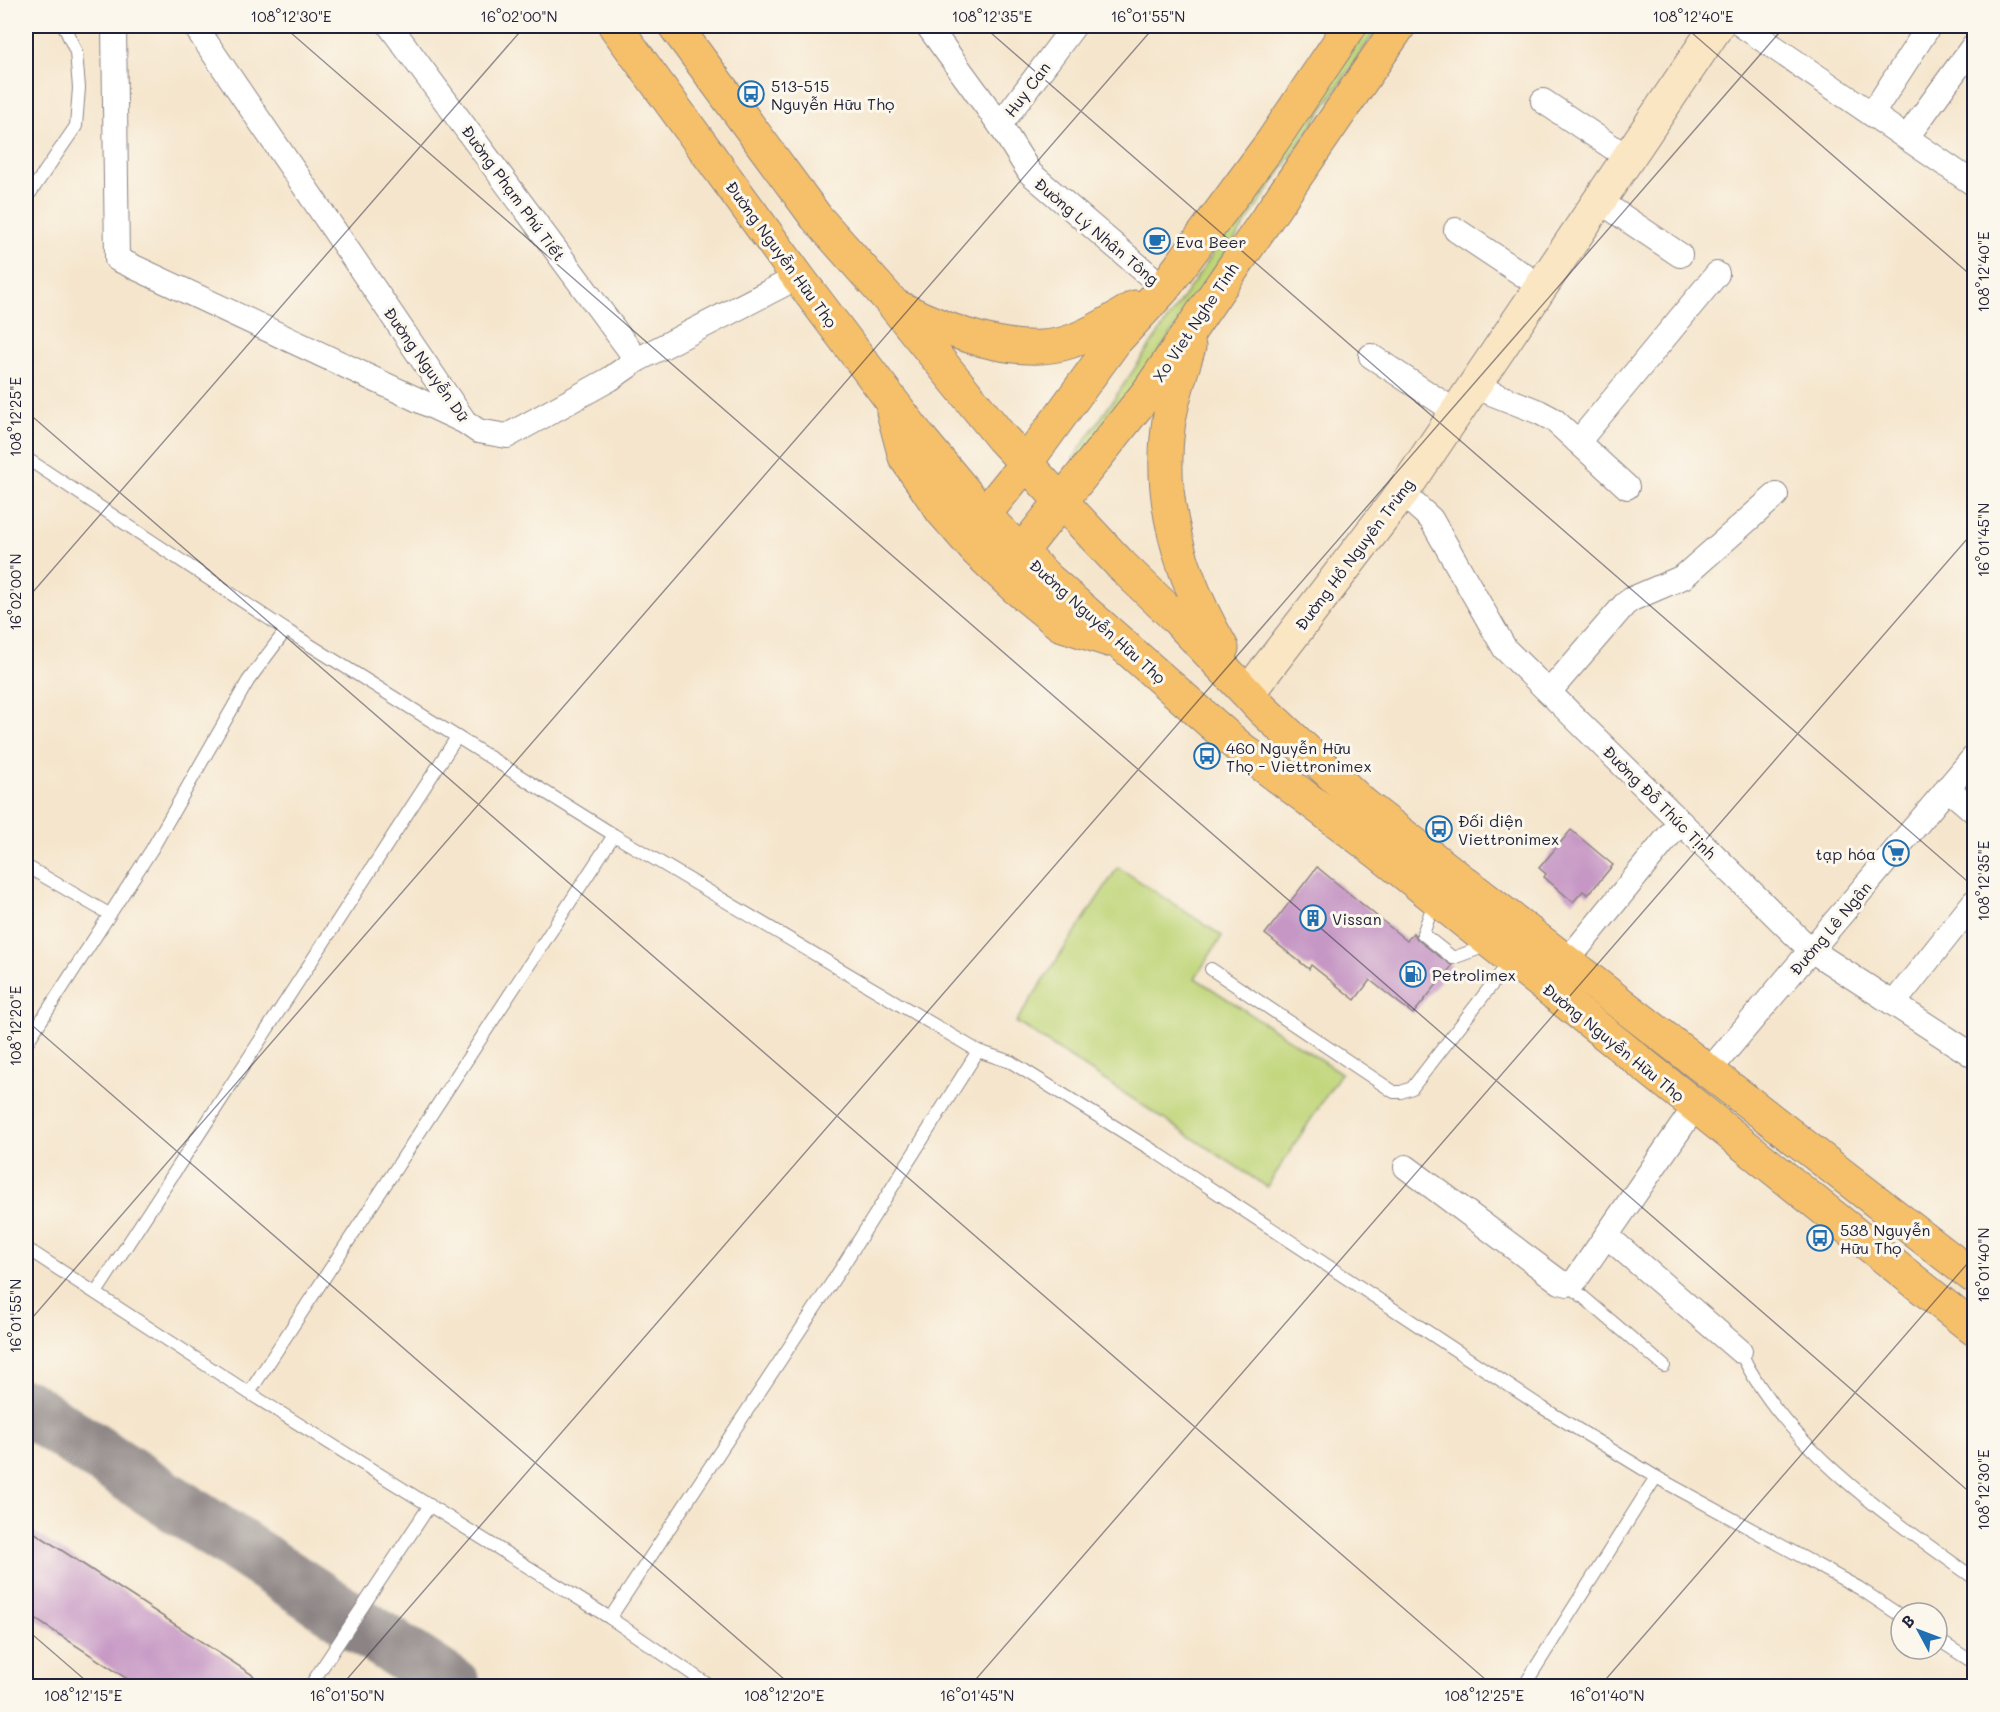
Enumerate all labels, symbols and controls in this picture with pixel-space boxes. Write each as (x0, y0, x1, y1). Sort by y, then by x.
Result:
text: 108°12'30"E (250, 6, 332, 26)
text: 16°02'00"N (480, 6, 558, 26)
text: 108°12'35"E (952, 6, 1033, 26)
text: 16°01'55"N (1111, 6, 1185, 26)
text: 108°12'40"E (1652, 6, 1734, 26)
street label: Huy Can (999, 57, 1055, 121)
place label: 513-515 Nguyễn Hữu Thọ (771, 75, 895, 114)
bus stop icon: 513-515 Nguyễn Hữu Thọ (736, 79, 766, 109)
street label: Đường Phạm Phú Tiết (458, 121, 570, 265)
street label: Đường Lý Nhân Tông (1030, 173, 1164, 289)
street label: Đường Nguyễn Hữu Thọ (722, 176, 842, 332)
cafe icon: Eva Beer (1142, 226, 1172, 256)
place label: Eva Beer (1176, 231, 1247, 252)
text: 108°12'40"E (1973, 231, 1993, 313)
street label: Xo Viet Nghe Tinh (1147, 258, 1243, 386)
street label: Đường Nguyễn Dữ (380, 303, 475, 426)
text: 108°12'25"E (5, 377, 25, 457)
street label: Đường Hồ Nguyên Trừng (1290, 474, 1418, 634)
text: 16°01'45"N (1973, 503, 1993, 577)
text: 16°02'00"N (5, 553, 25, 631)
street label: Đường Nguyễn Hữu Thọ (1025, 554, 1171, 688)
place label: 460 Nguyễn Hữu Thọ - Viettronimex (1226, 737, 1372, 776)
bus stop icon: 460 Nguyễn Hữu Thọ - Viettronimex (1192, 741, 1222, 771)
street label: Đường Đỗ Thúc Tịnh (1599, 741, 1721, 863)
place label: Đối diện Viettronimex (1458, 810, 1559, 849)
bus stop icon: Đối diện Viettronimex (1424, 814, 1454, 844)
supermarket icon: tạp hóa (1881, 838, 1911, 868)
text: 108°12'35"E (1973, 840, 1993, 921)
place label: tạp hóa (1816, 843, 1876, 864)
street label: Đường Lê Ngân (1785, 877, 1875, 979)
building icon: Vissan (1298, 903, 1328, 933)
place label: Vissan (1332, 908, 1382, 929)
fuel station icon: Petrolimex (1398, 959, 1428, 989)
place label: Petrolimex (1432, 964, 1516, 985)
street label: Đường Nguyễn Hữu Thọ (1539, 978, 1689, 1106)
text: 108°12'20"E (5, 985, 25, 1066)
place label: 538 Nguyễn Hữu Thọ (1840, 1219, 1930, 1258)
bus stop icon: 538 Nguyễn Hữu Thọ (1805, 1223, 1835, 1253)
text: 16°01'40"N (1973, 1227, 1993, 1303)
text: 16°01'55"N (5, 1279, 25, 1353)
text: 108°12'30"E (1973, 1449, 1993, 1531)
north arrow (1889, 1601, 1949, 1661)
text: B (1896, 1610, 1919, 1632)
text: 108°12'15"E (44, 1685, 123, 1705)
text: 16°01'50"N (309, 1685, 385, 1705)
text: 108°12'20"E (744, 1685, 825, 1705)
text: 16°01'45"N (940, 1685, 1014, 1705)
text: 108°12'25"E (1444, 1685, 1524, 1705)
text: 16°01'40"N (1569, 1685, 1645, 1705)

